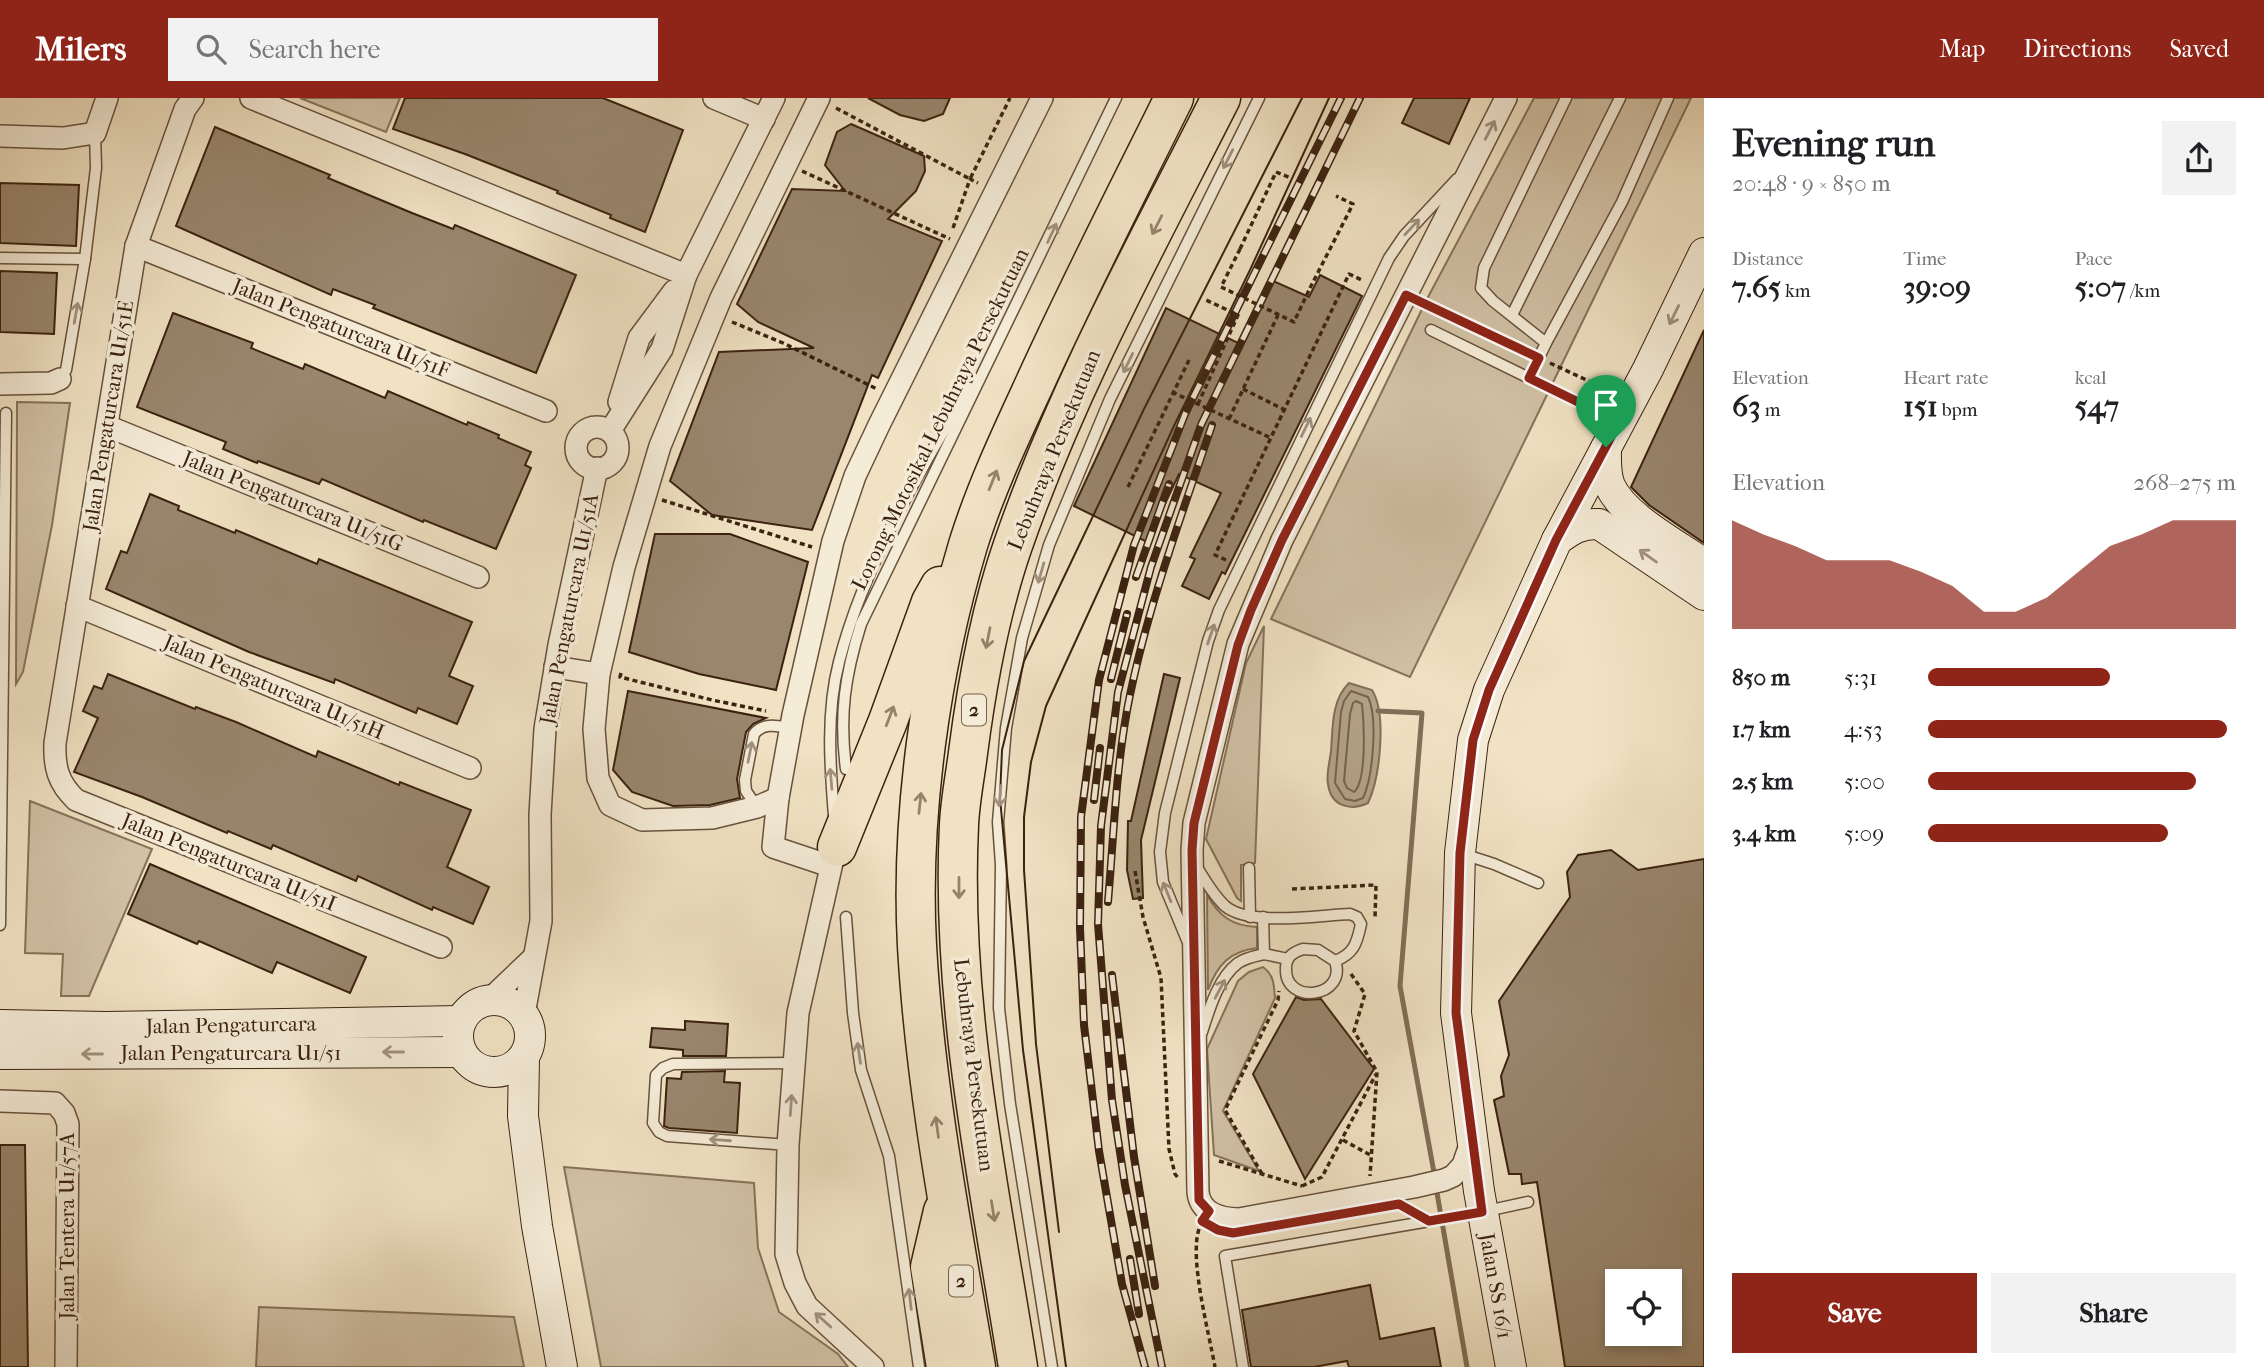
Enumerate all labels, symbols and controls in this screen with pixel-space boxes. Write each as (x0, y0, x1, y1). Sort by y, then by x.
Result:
search box (168, 18, 658, 81)
text: Milers (35, 30, 126, 69)
icon: search (192, 30, 230, 68)
text: Search here (248, 34, 380, 65)
text: Map (1939, 35, 1985, 63)
text: Directions (2023, 35, 2131, 63)
text: Saved (2169, 35, 2229, 63)
one-way arrow (1483, 120, 1497, 141)
text: Evening run (1732, 121, 1935, 166)
button: share (2162, 121, 2236, 195)
one-way arrow (1221, 148, 1235, 169)
text: 20:48 · 9 × 850 m (1732, 170, 1891, 197)
one-way arrow (1150, 214, 1164, 235)
one-way arrow (1404, 219, 1421, 236)
one-way arrow (1046, 223, 1060, 244)
street label: Lorong Motosikal Lebuhraya Persekutuan (846, 244, 1034, 594)
text: Distance (1732, 248, 1803, 270)
text: Time (1903, 248, 1947, 270)
text: Pace (2075, 248, 2113, 270)
text: 7.65 (1732, 270, 1781, 305)
text: 39:09 (1903, 270, 1971, 305)
text: 5:07 (2075, 270, 2126, 305)
street label: Jalan Pengaturcara U1/51F (227, 273, 453, 383)
text: km (1781, 280, 1811, 302)
text: /km (2126, 280, 2160, 302)
street label: Jalan Pengaturcara U1/51E (78, 299, 138, 535)
one-way arrow (70, 303, 83, 325)
one-way arrow (1667, 304, 1681, 325)
street label: Lebuhraya Persekutuan (1003, 346, 1105, 554)
one-way arrow (1120, 352, 1134, 373)
text: Elevation (1732, 367, 1809, 389)
text: Heart rate (1903, 367, 1988, 389)
text: kcal (2075, 367, 2107, 389)
pin (1576, 375, 1636, 447)
icon: arrive (1587, 386, 1625, 424)
text: 63 (1732, 389, 1761, 424)
text: 151 (1903, 389, 1938, 424)
text: 547 (2075, 389, 2119, 424)
text: m (1761, 399, 1780, 421)
text: bpm (1938, 399, 1978, 421)
one-way arrow (1300, 417, 1313, 438)
street label: Jalan Pengaturcara U1/51G (177, 445, 407, 556)
text: Elevation (1732, 469, 1825, 496)
text: 268–275 m (2133, 469, 2236, 496)
one-way arrow (987, 470, 1000, 492)
street label: Jalan Pengaturcara U1/51A (534, 491, 603, 728)
one-way arrow (1639, 549, 1658, 563)
one-way arrow (1034, 562, 1047, 584)
one-way arrow (1206, 623, 1218, 645)
one-way arrow (981, 626, 995, 649)
street label: Jalan Pengaturcara U1/51H (158, 629, 388, 745)
text: 850 m (1732, 664, 1790, 691)
text: 5:31 (1844, 664, 1877, 691)
road number: 2 (962, 694, 986, 726)
one-way arrow (885, 705, 897, 727)
text: 1.7 km (1732, 716, 1790, 743)
text: 4:53 (1844, 716, 1883, 743)
one-way arrow (744, 741, 758, 764)
one-way arrow (824, 768, 837, 791)
text: 2.5 km (1732, 768, 1793, 795)
text: 5:00 (1844, 768, 1885, 795)
one-way arrow (993, 784, 1006, 807)
one-way arrow (914, 792, 927, 815)
street label: Jalan Pengaturcara U1/51I (116, 807, 340, 916)
text: 3.4 km (1732, 820, 1796, 847)
text: 5:09 (1844, 820, 1884, 847)
one-way arrow (952, 876, 966, 899)
one-way arrow (1160, 882, 1173, 904)
street label: Lebuhraya Persekutuan (949, 957, 999, 1173)
one-way arrow (1213, 979, 1227, 1000)
street label: Jalan Pengaturcara (143, 1012, 317, 1039)
street label: Jalan Pengaturcara U1/51 (119, 1041, 341, 1065)
one-way arrow (852, 1043, 865, 1065)
one-way arrow (382, 1045, 405, 1059)
one-way arrow (81, 1047, 104, 1061)
one-way arrow (785, 1094, 798, 1116)
one-way arrow (930, 1116, 943, 1139)
street label: Jalan Tentera U1/57A (55, 1132, 79, 1322)
one-way arrow (709, 1133, 732, 1146)
one-way arrow (987, 1199, 1000, 1222)
street label: Jalan SS 16/1 (1475, 1229, 1517, 1341)
road number: 2 (949, 1266, 973, 1296)
map controls (1605, 1269, 1682, 1346)
button: locate (1605, 1269, 1682, 1346)
button: Save (1732, 1273, 1977, 1353)
button: Share (1991, 1273, 2236, 1353)
one-way arrow (903, 1288, 916, 1311)
one-way arrow (815, 1312, 833, 1328)

